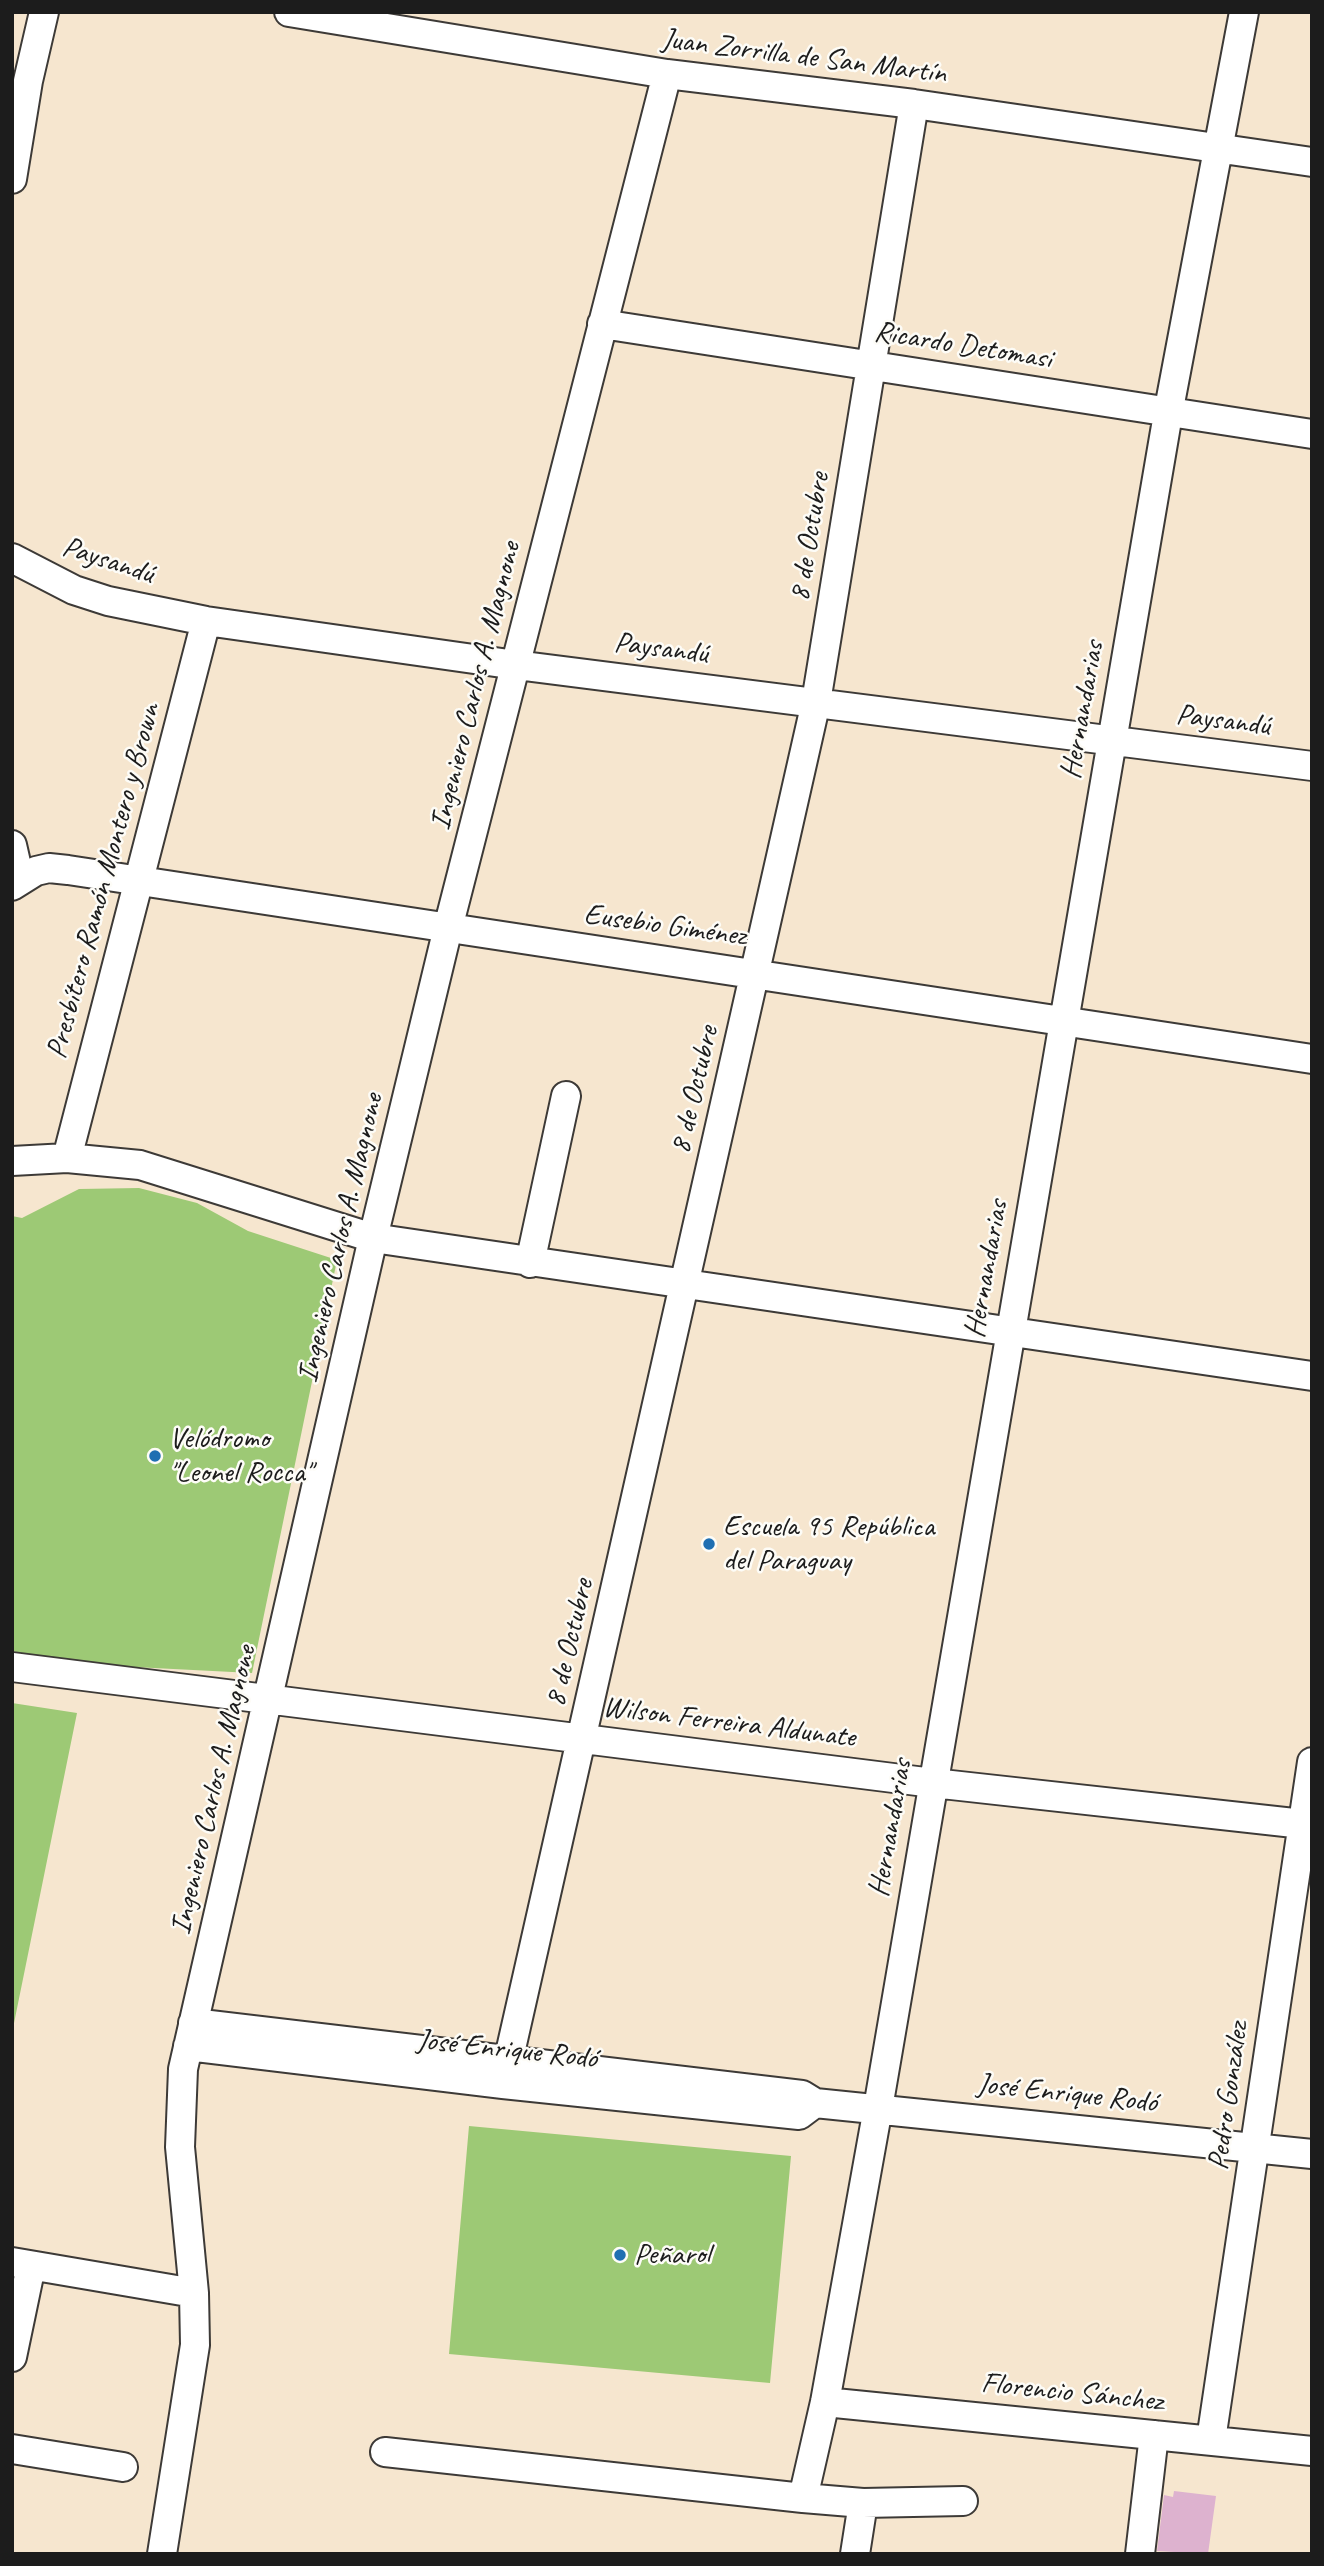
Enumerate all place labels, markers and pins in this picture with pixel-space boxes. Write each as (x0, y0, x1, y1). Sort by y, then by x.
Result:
place label: Velódromo "Leonel Rocca" (169, 1421, 312, 1492)
marker: Velódromo "Leonel Rocca" (147, 1448, 163, 1464)
place label: Escuela 95 República del Paraguay (723, 1509, 934, 1580)
marker: Escuela 95 República del Paraguay (701, 1536, 717, 1552)
place label: Peñarol (634, 2237, 710, 2273)
marker: Peñarol (612, 2247, 628, 2263)

